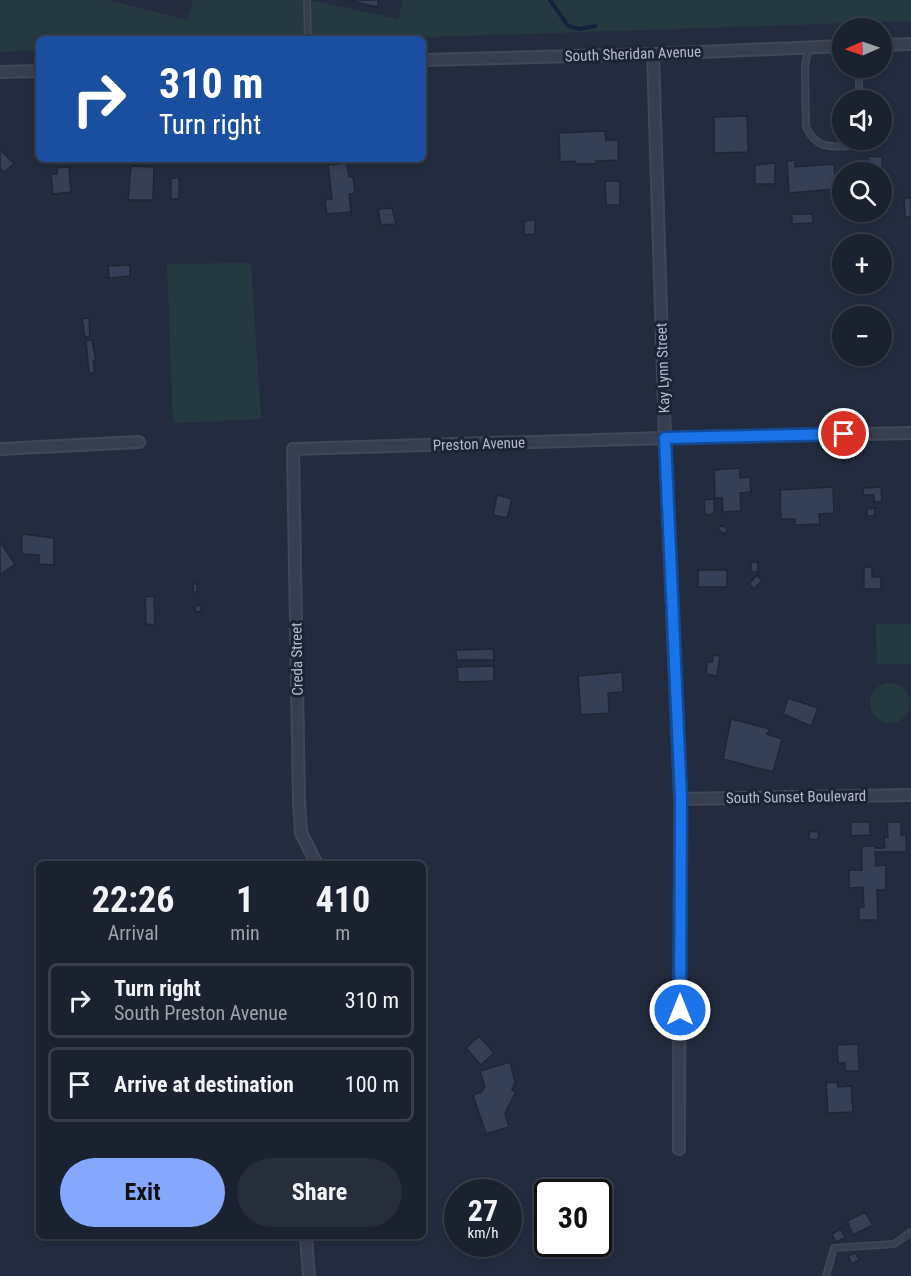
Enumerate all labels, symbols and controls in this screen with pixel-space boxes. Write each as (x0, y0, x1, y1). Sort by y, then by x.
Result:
north arrow (832, 18, 892, 78)
map controls (832, 18, 892, 366)
street label: South Sheridan Avenue (565, 43, 701, 65)
text: 310 m (159, 59, 264, 108)
icon: right (60, 60, 138, 138)
button: sound (832, 90, 892, 150)
text: Turn right (159, 109, 261, 141)
button: search (832, 162, 892, 222)
button: + (832, 234, 892, 294)
button: − (832, 306, 892, 366)
street label: Kay Lynn Street (652, 322, 674, 414)
pin (818, 408, 869, 459)
icon: arrive (827, 417, 860, 450)
street label: Preston Avenue (433, 433, 525, 455)
street label: Creda Street (287, 622, 307, 696)
street label: South Sunset Boulevard (726, 787, 866, 807)
text: 22:26 (92, 879, 174, 921)
text: 1 (236, 879, 254, 921)
text: 410 (316, 879, 370, 921)
text: Arrival (108, 921, 159, 945)
text: min (230, 921, 260, 945)
text: m (335, 921, 350, 945)
text: Turn right (114, 976, 201, 1001)
position arrow (648, 978, 712, 1042)
icon: right (63, 984, 96, 1017)
text: 310 m (345, 988, 399, 1013)
text: South Preston Avenue (114, 1001, 287, 1025)
icon: arrive (63, 1068, 96, 1101)
text: Arrive at destination (114, 1072, 294, 1097)
text: 100 m (345, 1072, 399, 1097)
button: Exit (60, 1158, 225, 1227)
button: Share (237, 1158, 402, 1227)
speed limit sign: 30 (534, 1179, 612, 1257)
text: 27 (468, 1193, 498, 1228)
text: km/h (468, 1224, 498, 1242)

